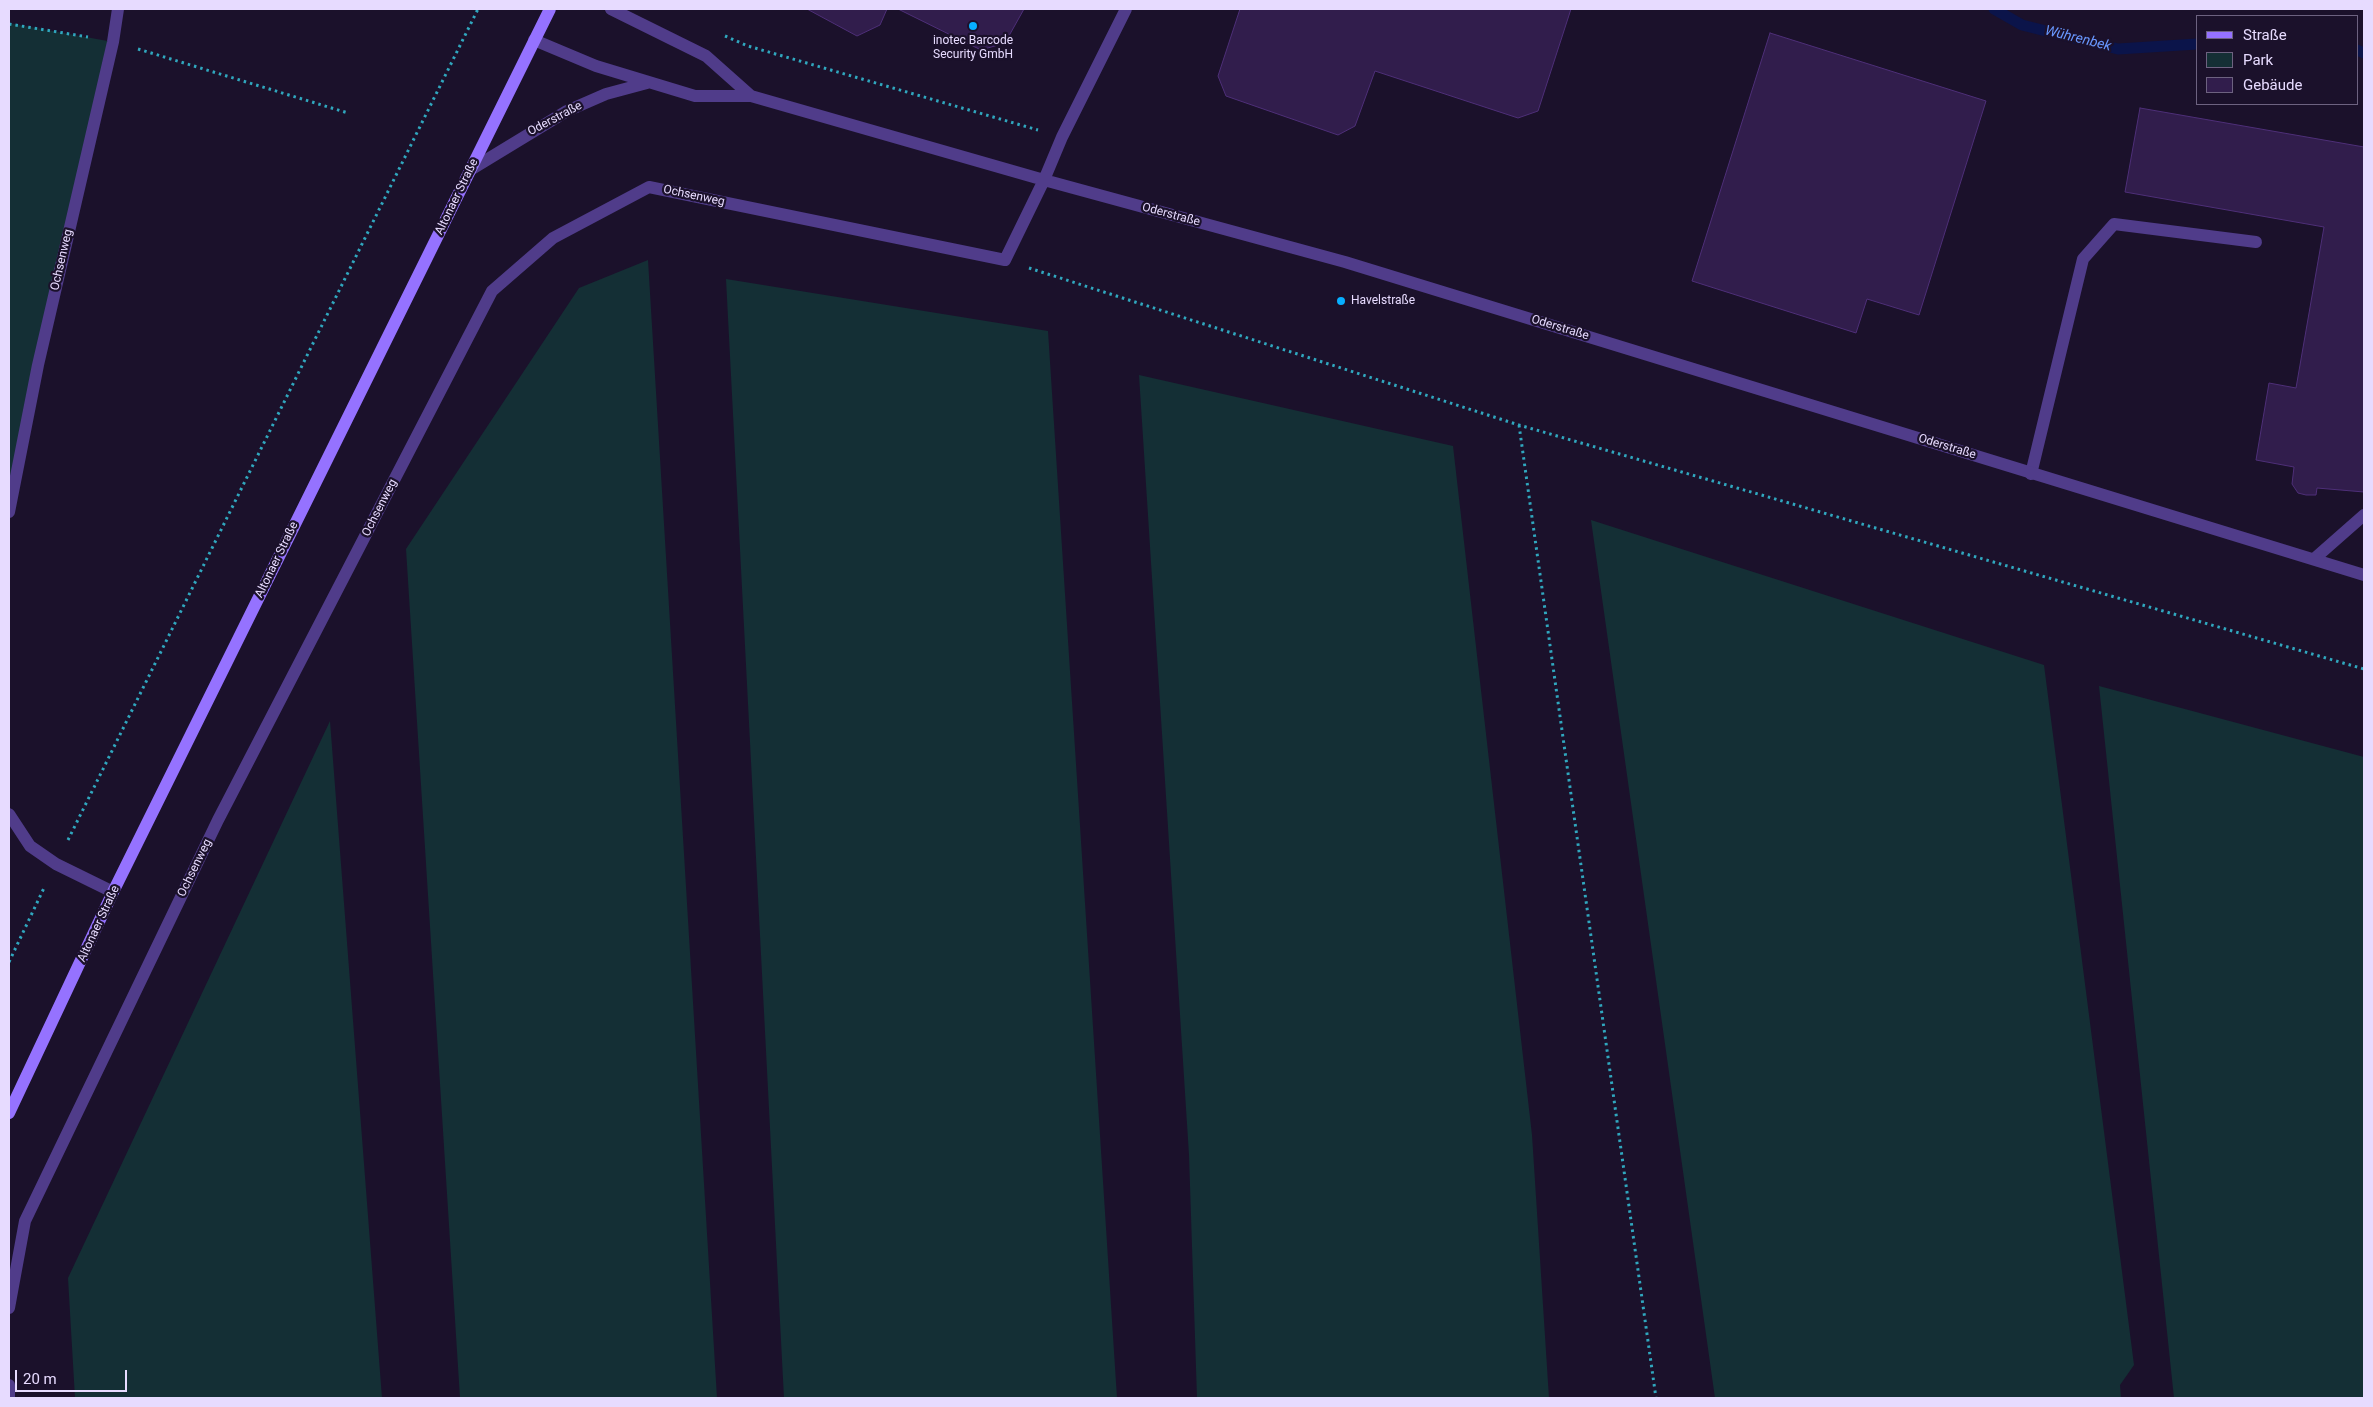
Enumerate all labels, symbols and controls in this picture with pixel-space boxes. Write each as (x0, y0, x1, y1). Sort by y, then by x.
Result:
legend (2196, 15, 2358, 105)
marker: inotec Barcode Security GmbH (967, 20, 979, 32)
water label: Wührenbek (2043, 23, 2113, 55)
text: Straße (2243, 26, 2287, 44)
place label: inotec Barcode Security GmbH (933, 34, 1013, 62)
text: Park (2243, 51, 2273, 69)
text: Gebäude (2243, 76, 2302, 94)
street label: Oderstraße (525, 99, 585, 139)
street label: Altonaer Straße (432, 157, 482, 237)
street label: Ochsenweg (662, 182, 726, 210)
street label: Oderstraße (1140, 200, 1202, 230)
street label: Ochsenweg (48, 228, 76, 292)
place label: Havelstraße (1351, 294, 1415, 308)
marker: Havelstraße (1335, 295, 1347, 307)
street label: Oderstraße (1529, 312, 1591, 344)
street label: Oderstraße (1916, 431, 1978, 463)
street label: Ochsenweg (359, 477, 401, 539)
street label: Altonaer Straße (252, 520, 302, 600)
street label: Ochsenweg (175, 837, 215, 899)
street label: Altonaer Straße (75, 883, 123, 965)
scale bar (18, 1360, 130, 1392)
text: 20 m (23, 1370, 57, 1388)

